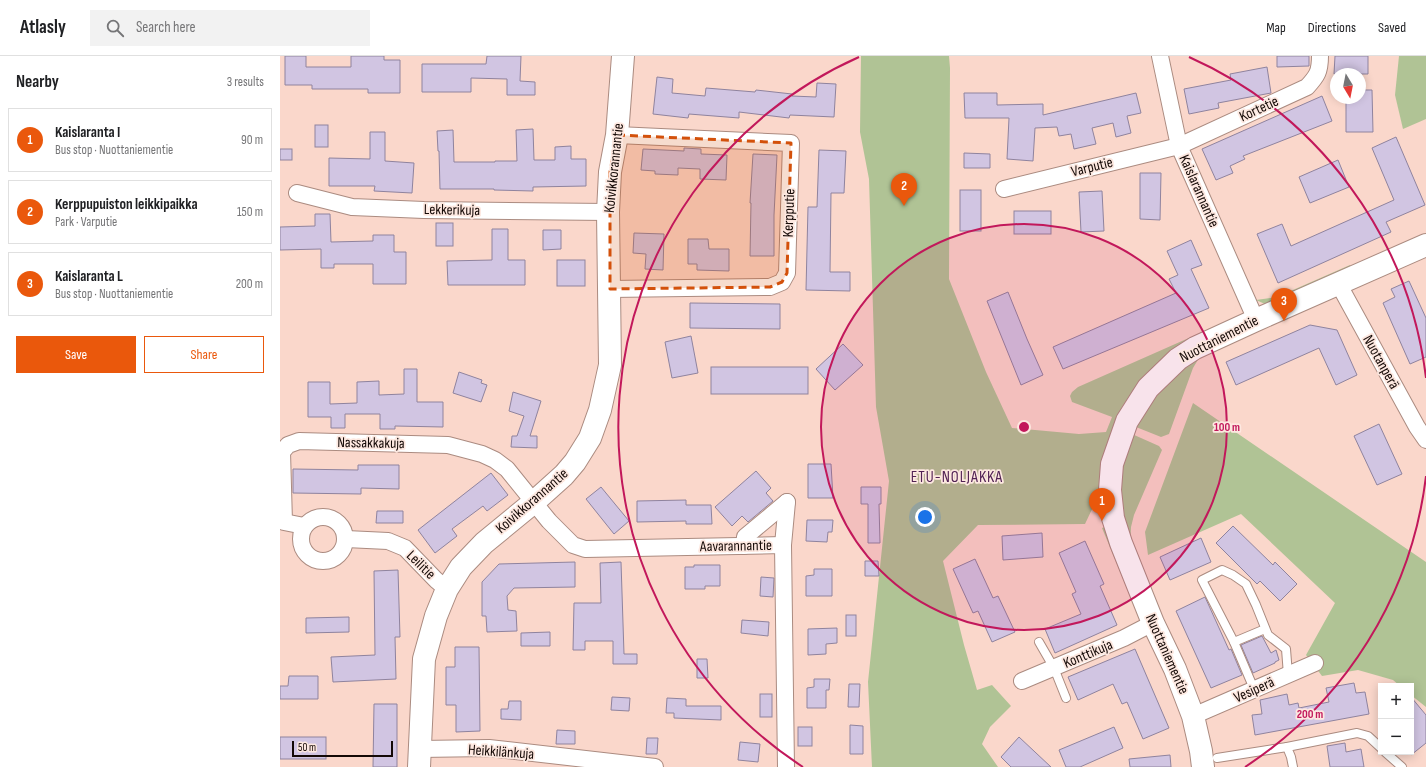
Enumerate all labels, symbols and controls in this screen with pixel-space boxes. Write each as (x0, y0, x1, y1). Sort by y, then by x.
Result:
search box (90, 10, 370, 46)
text: Atlasly (20, 16, 66, 39)
icon: search (104, 17, 126, 39)
text: Search here (136, 18, 196, 37)
text: Map (1266, 19, 1286, 36)
text: Directions (1308, 19, 1356, 36)
text: Saved (1378, 19, 1406, 36)
north arrow (1330, 68, 1366, 104)
text: Nearby (16, 72, 59, 92)
text: 3 results (227, 74, 264, 90)
street label: Kortetie (1236, 92, 1282, 126)
street label: Koivikkorannantie (600, 122, 628, 214)
text: Kaislaranta I (55, 123, 120, 142)
text: 1 (27, 132, 33, 148)
text: 90 m (241, 132, 263, 148)
text: Bus stop · Nuottaniementie (55, 142, 173, 158)
street label: Kaislarannantie (1175, 152, 1223, 230)
street label: Varputie (1069, 153, 1115, 181)
pin: 2 (891, 173, 917, 206)
street label: Kerpputie (779, 188, 799, 238)
text: Kerppupuiston leikkipaikka (55, 195, 198, 214)
street label: Lekkerikuja (424, 200, 480, 220)
text: 2 (27, 204, 33, 220)
text: 150 m (237, 204, 263, 220)
text: Park · Varputie (55, 214, 117, 230)
text: Kaislaranta L (55, 267, 123, 286)
text: 3 (27, 276, 33, 292)
text: 200 m (236, 276, 263, 292)
text: Bus stop · Nuottaniementie (55, 286, 173, 302)
pin: 3 (1271, 288, 1297, 321)
street label: Nuottaniementie (1176, 311, 1262, 367)
street label: Nuotanperä (1358, 332, 1404, 393)
button: Save (16, 336, 136, 373)
button: Share (144, 336, 264, 373)
centre of rings (1017, 420, 1031, 434)
text: 100 m (1214, 420, 1240, 435)
street label: Nassakkakuja (337, 433, 405, 453)
street label: Koivikkorannantie (492, 464, 572, 538)
district label: ETU-NOLJAKKA (911, 468, 1003, 487)
pin: 1 (1089, 488, 1115, 521)
your location (915, 507, 935, 527)
street label: Aavarannantie (699, 536, 772, 556)
street label: Leilitie (402, 547, 440, 583)
street label: Nuottaniementie (1141, 611, 1193, 697)
street label: Konttikuja (1061, 635, 1116, 673)
street label: Vesiperä (1231, 673, 1278, 707)
map controls (1378, 683, 1414, 755)
button: + (1378, 683, 1414, 719)
text: 200 m (1297, 707, 1323, 722)
button: − (1378, 719, 1414, 755)
scale bar (292, 739, 393, 758)
street label: Heikkilänkuja (467, 740, 535, 764)
text: 50 m (298, 741, 316, 754)

